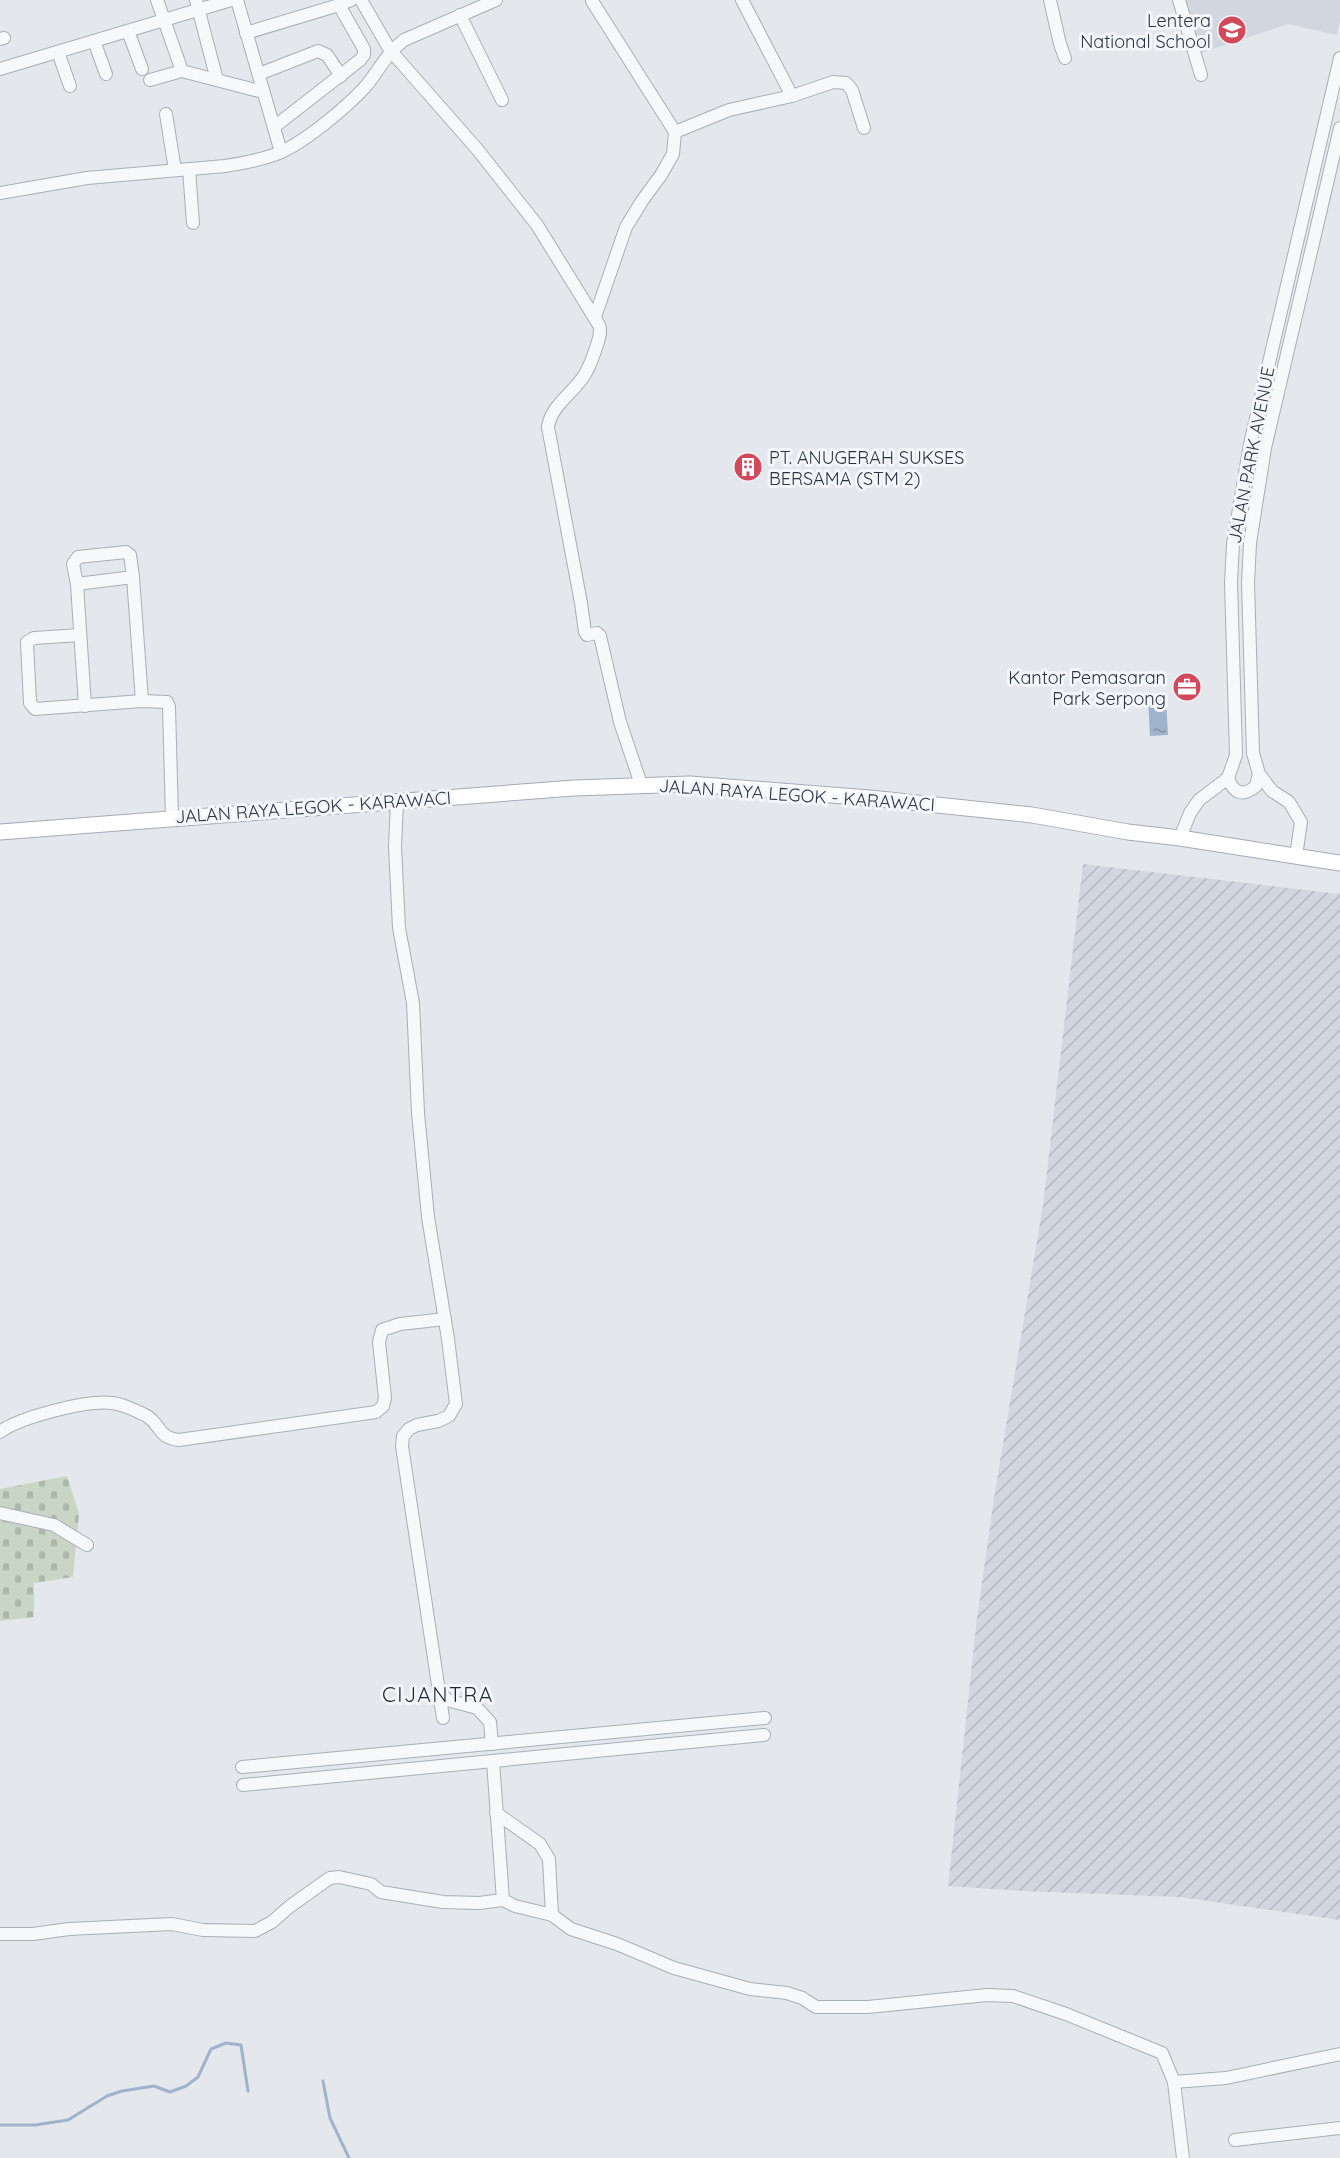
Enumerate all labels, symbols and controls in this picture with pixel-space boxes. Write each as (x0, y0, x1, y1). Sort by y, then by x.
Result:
place label: Lentera National School (1080, 9, 1211, 53)
school or university icon: Lentera National School (1216, 14, 1248, 46)
street label: JALAN PARK AVENUE (1223, 364, 1279, 546)
place label: PT. ANUGERAH SUKSES BERSAMA (STM 2) (769, 446, 964, 490)
building icon: PT. ANUGERAH SUKSES BERSAMA (STM 2) (732, 451, 764, 483)
place label: Kantor Pemasaran Park Serpong (1008, 666, 1166, 710)
office icon: Kantor Pemasaran Park Serpong (1171, 671, 1203, 703)
street label: JALAN RAYA LEGOK - KARAWACI (658, 774, 936, 816)
street label: JALAN RAYA LEGOK - KARAWACI (174, 786, 452, 828)
district label: CIJANTRA (382, 1681, 494, 1707)

